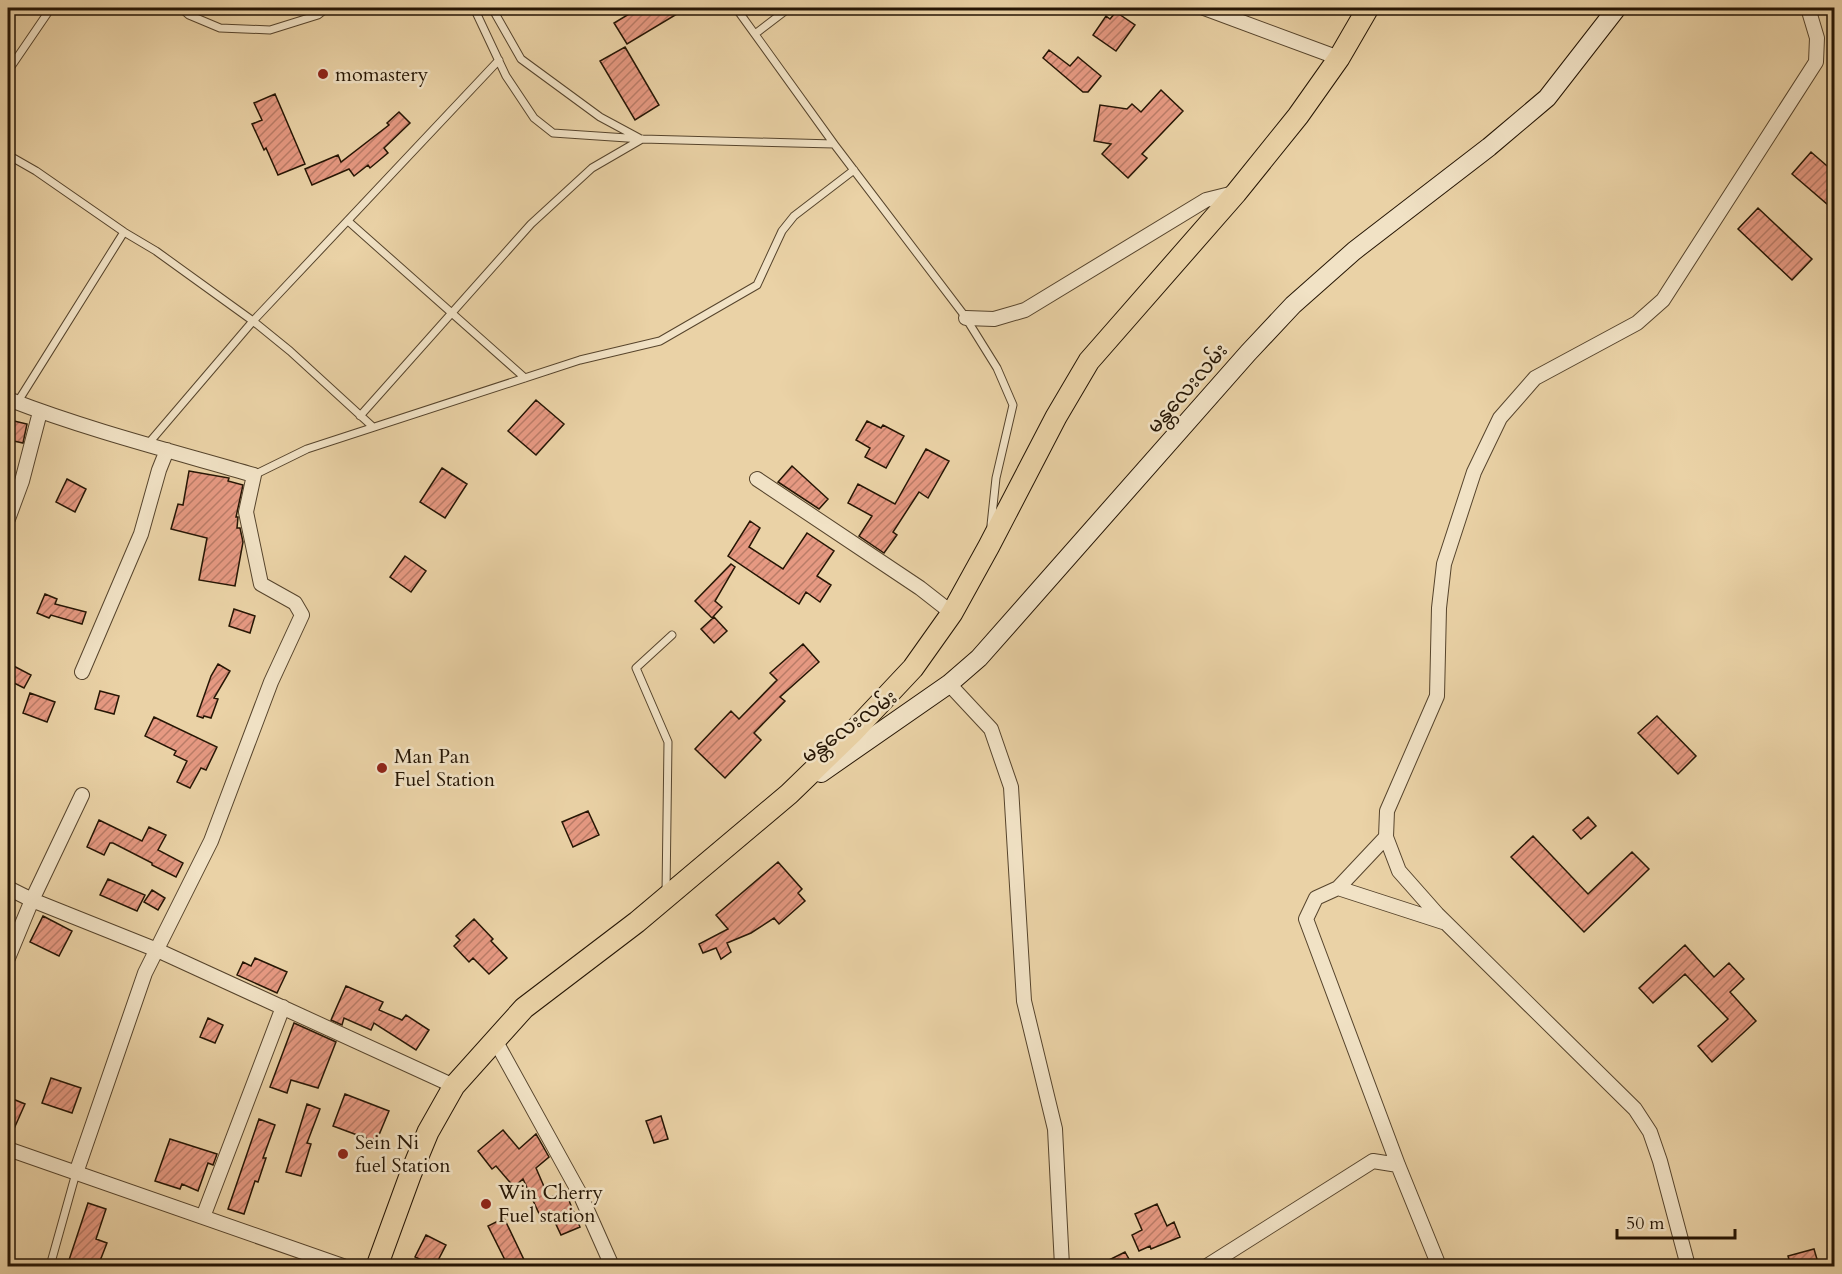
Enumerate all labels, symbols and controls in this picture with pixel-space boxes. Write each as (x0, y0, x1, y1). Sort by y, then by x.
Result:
place label: momastery (335, 61, 429, 88)
marker: momastery (316, 67, 330, 81)
street label: မန္တလေးလမ်း (1140, 337, 1235, 440)
street label: မန္တလေးလမ်း (796, 683, 904, 771)
place label: Man Pan Fuel Station (394, 743, 496, 793)
marker: Man Pan Fuel Station (375, 761, 389, 775)
place label: Sein Ni fuel Station (355, 1129, 451, 1179)
marker: Sein Ni fuel Station (336, 1147, 350, 1161)
place label: Win Cherry Fuel station (497, 1179, 603, 1229)
marker: Win Cherry Fuel station (479, 1197, 493, 1211)
scale bar (1617, 1202, 1736, 1240)
text: 50 m (1626, 1211, 1665, 1236)

